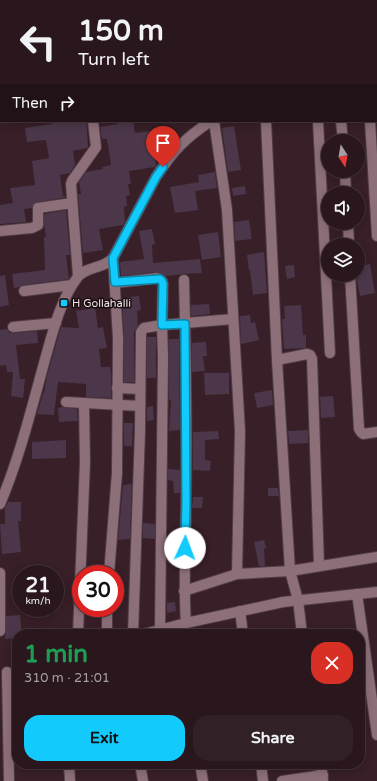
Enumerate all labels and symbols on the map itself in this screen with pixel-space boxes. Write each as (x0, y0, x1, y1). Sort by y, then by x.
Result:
pin (146, 126, 180, 167)
north arrow (321, 134, 365, 178)
place label: H Gollahalli (72, 297, 131, 310)
marker: H Gollahalli (59, 298, 69, 308)
position arrow (164, 527, 206, 569)
speed limit sign: 30 (72, 565, 124, 617)

